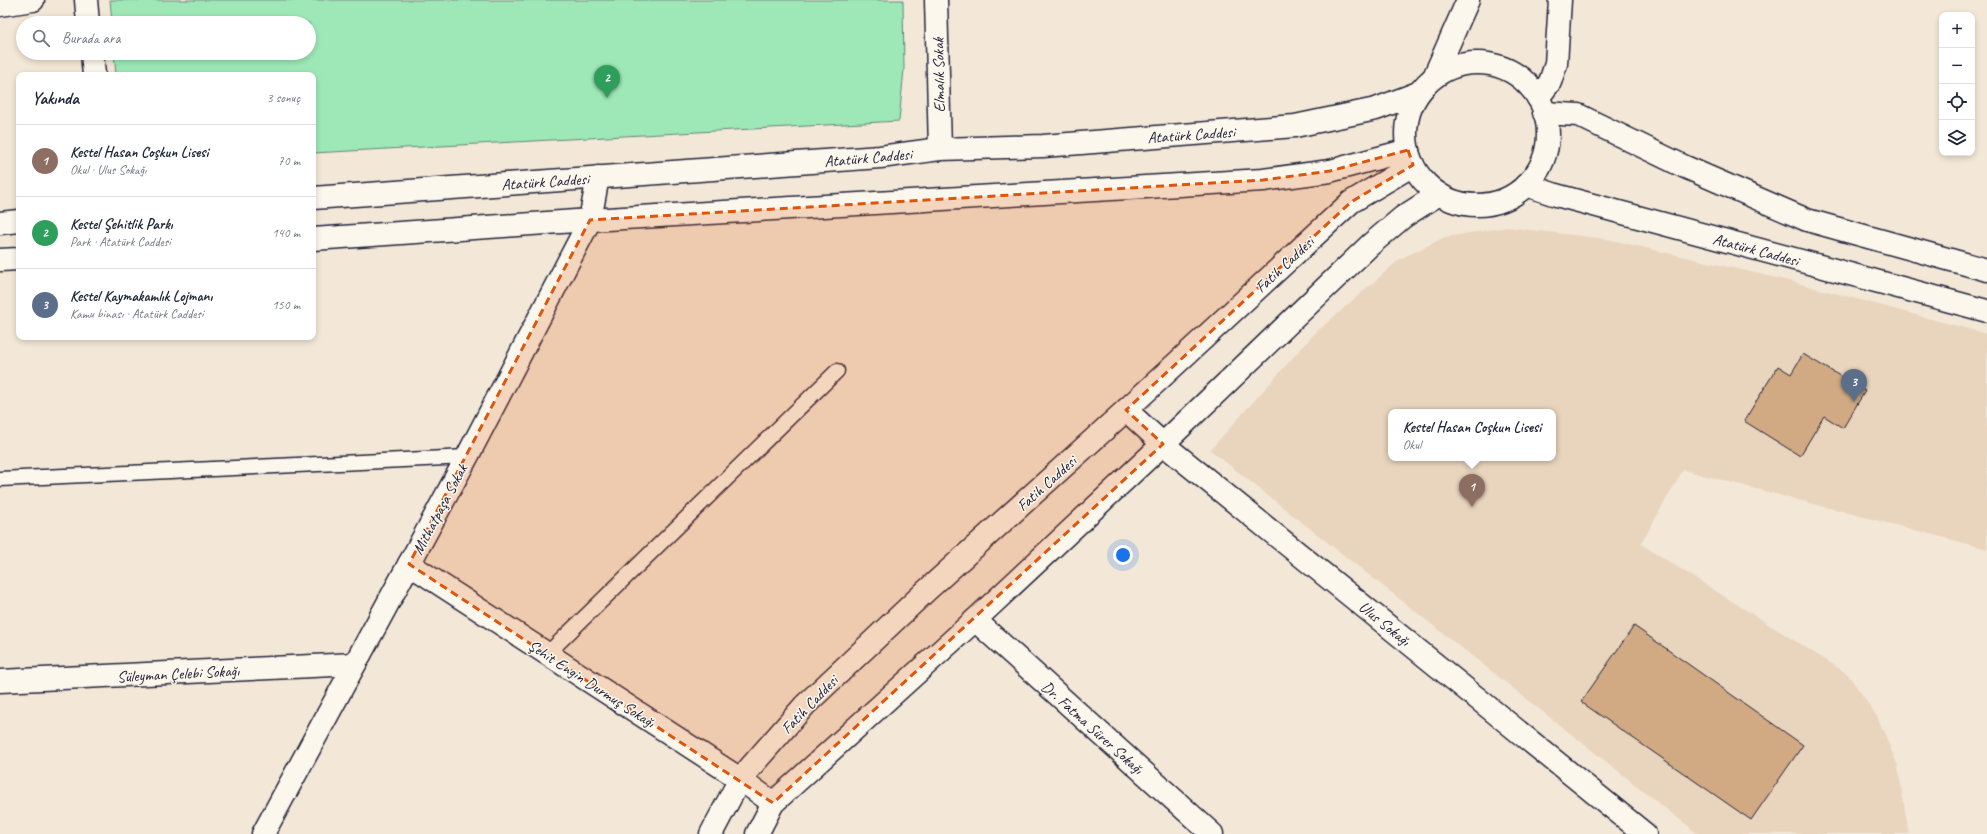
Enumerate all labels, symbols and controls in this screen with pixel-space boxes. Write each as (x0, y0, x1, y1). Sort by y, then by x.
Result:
map controls (1939, 12, 1975, 156)
button: + (1939, 12, 1975, 48)
search box (16, 16, 316, 60)
icon: search (30, 27, 52, 49)
text: Burada ara (62, 29, 120, 48)
street label: Elmalık Sokak (928, 36, 950, 113)
button: − (1939, 48, 1975, 84)
pin: 2 (594, 65, 620, 98)
button: locate (1939, 84, 1975, 120)
text: Yakında (32, 88, 79, 109)
text: 3 sonuç (267, 90, 300, 106)
button: layers (1939, 120, 1975, 156)
street label: Atatürk Caddesi (1147, 122, 1238, 148)
text: Kestel Hasan Coşkun Lisesi (70, 143, 208, 162)
street label: Atatürk Caddesi (823, 144, 915, 172)
text: 1 (42, 153, 48, 169)
text: 70 m (278, 153, 300, 169)
text: Okul · Ulus Sokağı (70, 162, 146, 178)
street label: Atatürk Caddesi (501, 169, 592, 195)
text: Kestel Şehitlik Parkı (70, 215, 173, 234)
text: 2 (42, 225, 48, 241)
text: 140 m (272, 225, 300, 241)
street label: Atatürk Caddesi (1711, 229, 1803, 272)
street label: Fatih Caddesi (1251, 231, 1320, 297)
text: Park · Atatürk Caddesi (70, 234, 171, 250)
text: Kestel Kaymakamlık Lojmanı (70, 287, 212, 306)
text: 3 (42, 297, 48, 313)
text: 150 m (272, 297, 300, 313)
text: Kamu binası · Atatürk Caddesi (70, 306, 203, 322)
pin: 3 (1841, 369, 1867, 402)
popup (1388, 409, 1556, 461)
text: Kestel Hasan Coşkun Lisesi (1403, 418, 1541, 437)
text: Okul (1403, 437, 1421, 453)
street label: Fatih Caddesi (1013, 450, 1082, 516)
street label: Mithatpaşa Sokak (408, 460, 473, 558)
pin: 1 (1459, 474, 1485, 507)
your location (1113, 545, 1133, 565)
street label: Ulus Sokağı (1355, 597, 1415, 651)
street label: Şehit Engin Durmuş Sokağı (524, 635, 660, 733)
street label: Süleyman Çelebi Sokağı (116, 661, 241, 687)
street label: Fatih Caddesi (777, 670, 844, 738)
street label: Dr. Fatma Sürer Sokağı (1037, 677, 1148, 779)

